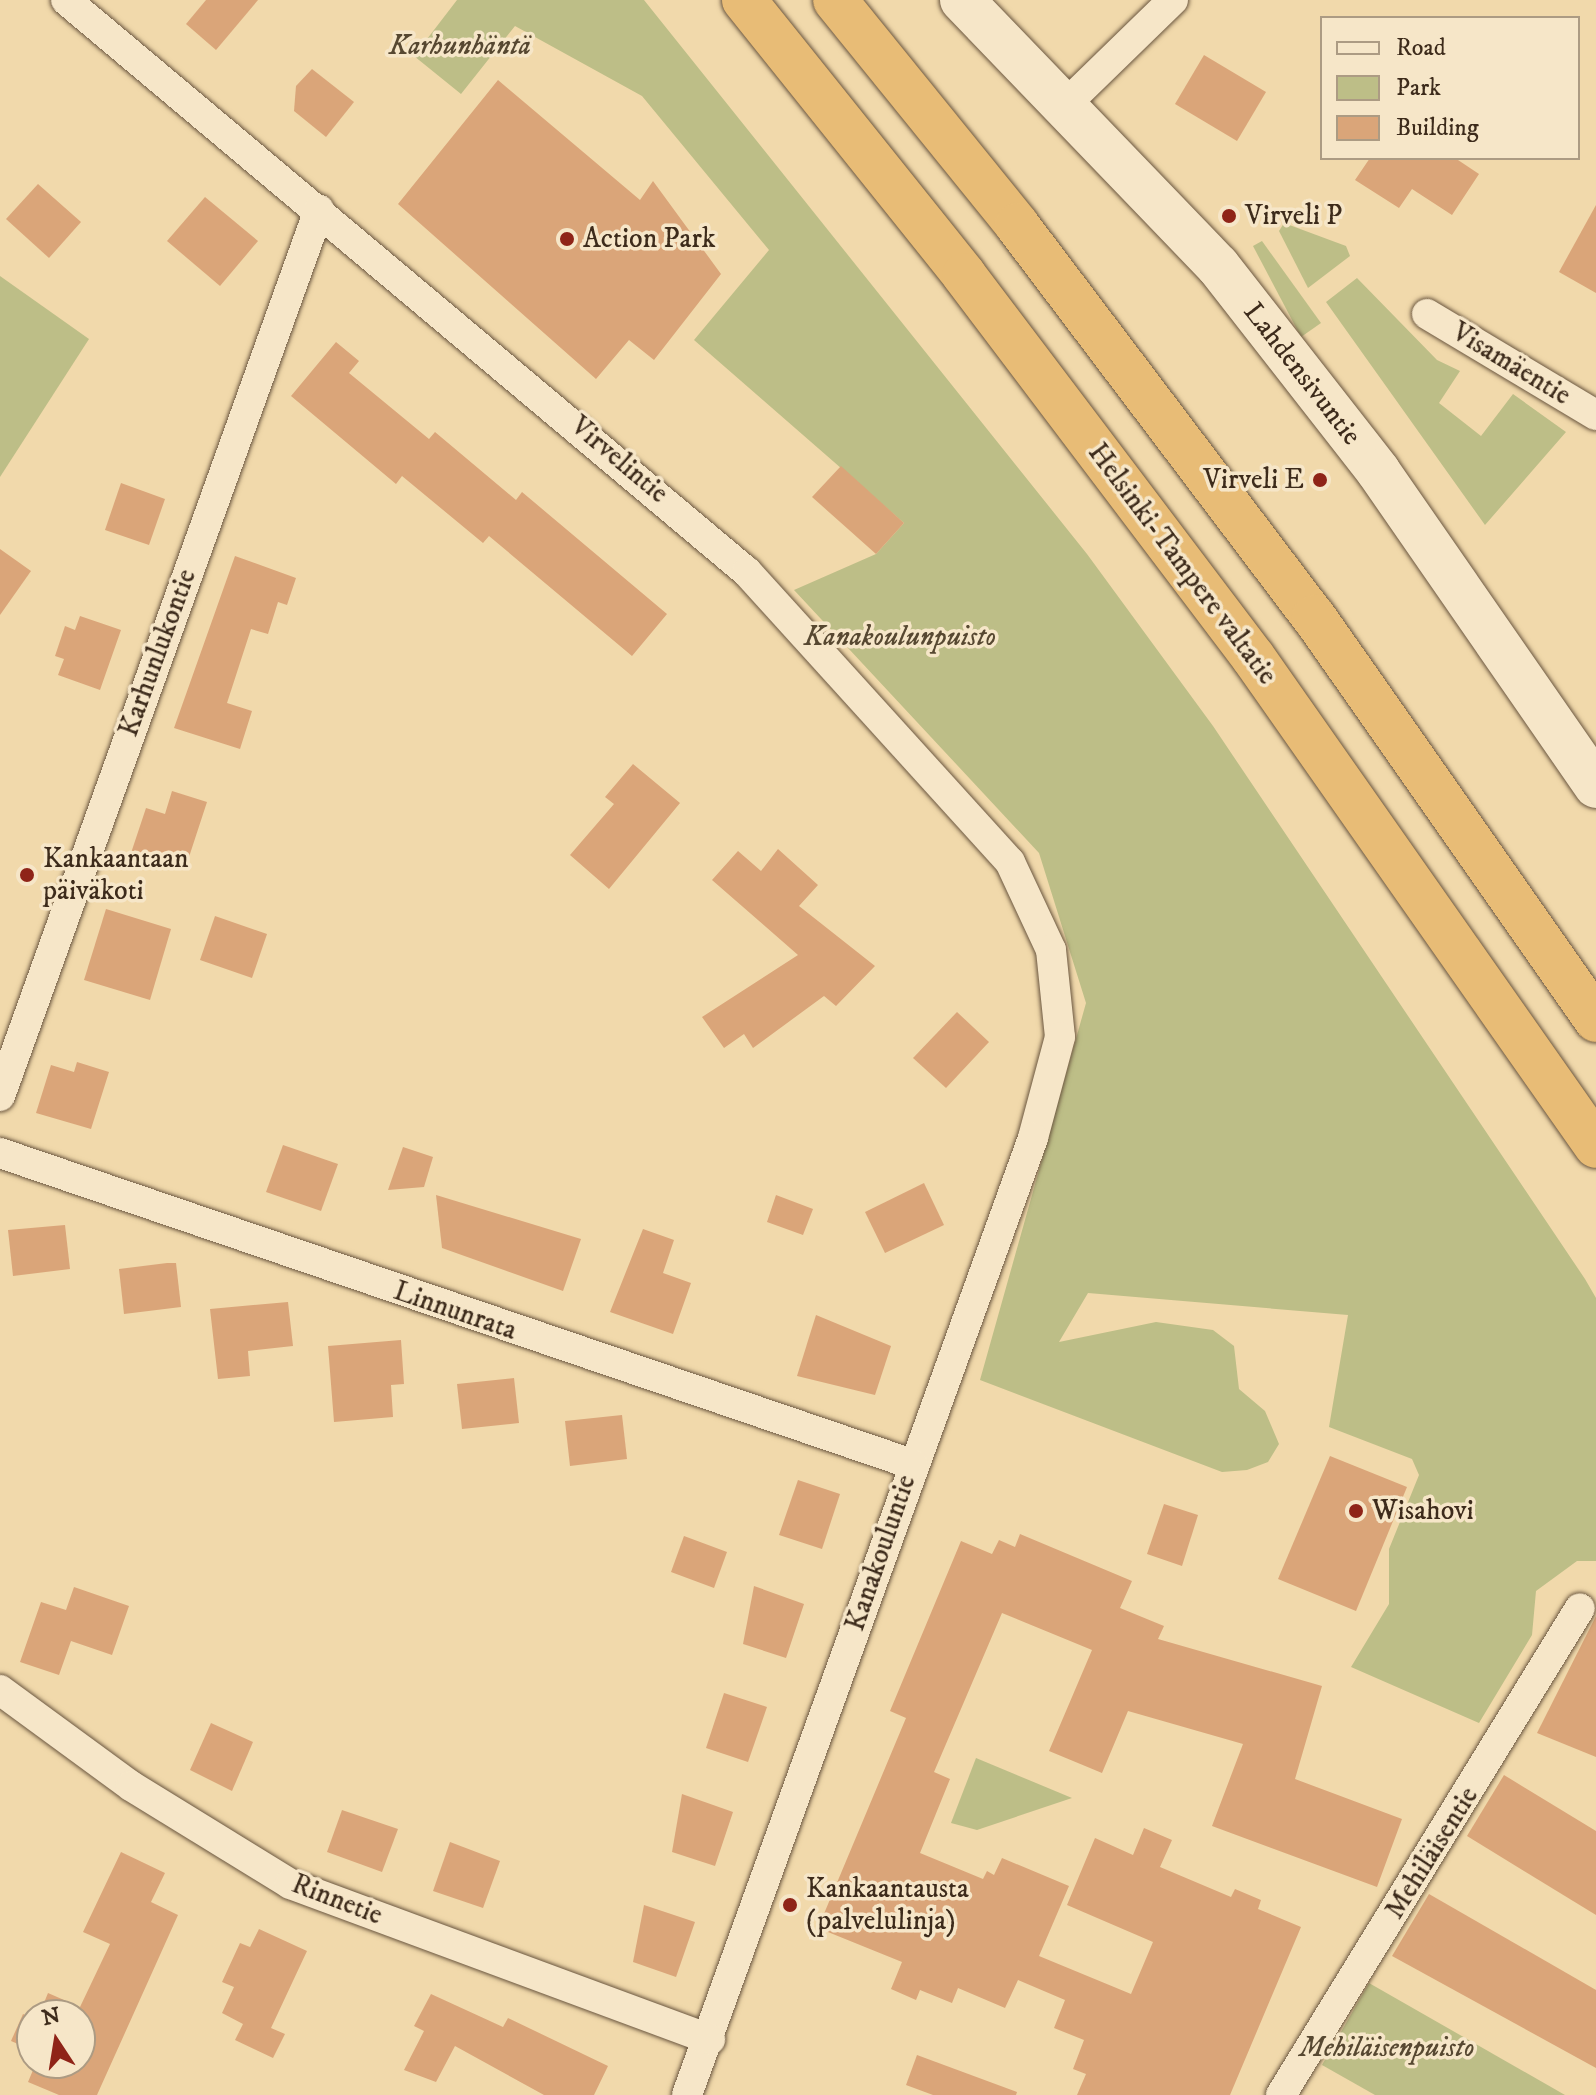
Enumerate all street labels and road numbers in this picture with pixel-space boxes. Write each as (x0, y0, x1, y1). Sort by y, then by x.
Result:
street label: Lahdensivuntie (1236, 296, 1368, 452)
street label: Visamäentie (1445, 315, 1577, 413)
street label: Virvelintie (563, 409, 675, 511)
street label: Helsinki-Tampere valtatie (1080, 437, 1284, 691)
street label: Karhunlukontie (112, 565, 204, 741)
street label: Linnunrata (389, 1274, 521, 1348)
street label: Kanakouluntie (839, 1470, 923, 1636)
street label: Mehiläisentie (1378, 1781, 1486, 1925)
street label: Rinnetie (287, 1867, 387, 1933)

